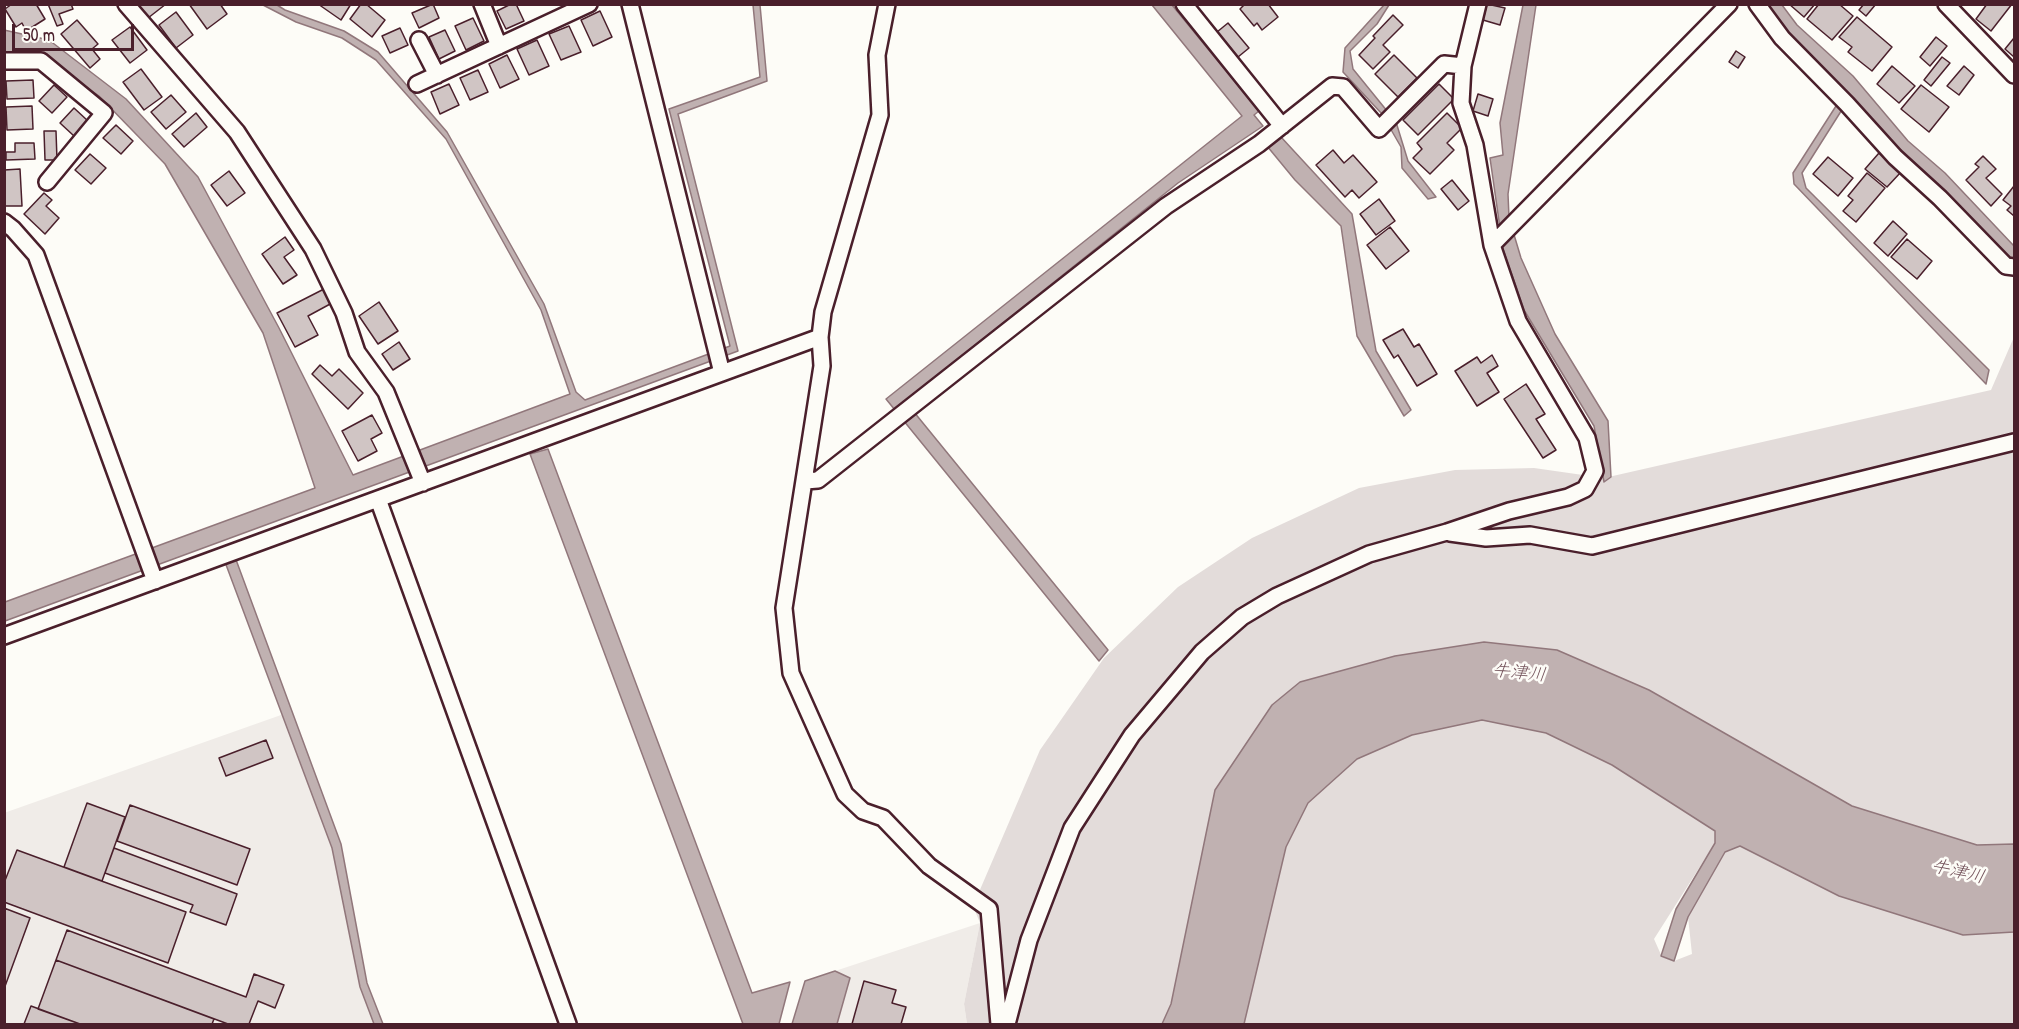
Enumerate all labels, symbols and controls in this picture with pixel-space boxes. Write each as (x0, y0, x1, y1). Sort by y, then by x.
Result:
scale bar (15, 12, 136, 50)
text: 50 m (23, 22, 55, 47)
water label: 牛津川 (1491, 659, 1547, 687)
water label: 牛津川 (1929, 855, 1987, 889)

